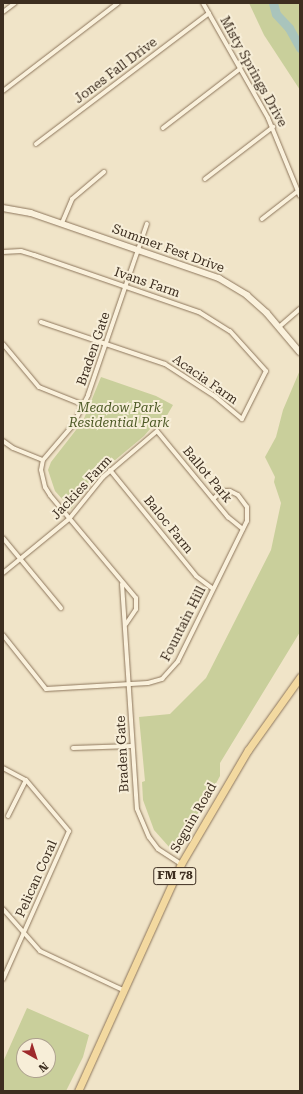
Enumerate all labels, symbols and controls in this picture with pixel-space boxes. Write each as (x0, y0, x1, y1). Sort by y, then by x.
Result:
street label: Misty Springs Drive (216, 14, 290, 130)
street label: Jones Fall Drive (72, 35, 160, 107)
street label: Summer Fest Drive (110, 221, 226, 277)
street label: Ivans Farm (112, 264, 182, 302)
street label: Braden Gate (74, 310, 114, 388)
street label: Acacia Farm (169, 352, 241, 408)
park label: Meadow Park Residential Park (69, 401, 169, 432)
street label: Ballot Park (179, 444, 235, 506)
street label: Jackies Farm (48, 453, 116, 523)
street label: Baloc Farm (140, 493, 196, 557)
street label: Fountain Hill (158, 584, 210, 664)
street label: Braden Gate (113, 715, 133, 793)
street label: Seguin Road (168, 780, 220, 856)
street label: Pelican Coral (13, 838, 61, 920)
road number: FM 78 (153, 866, 197, 886)
north arrow (16, 1038, 56, 1078)
text: N (36, 1059, 51, 1075)

